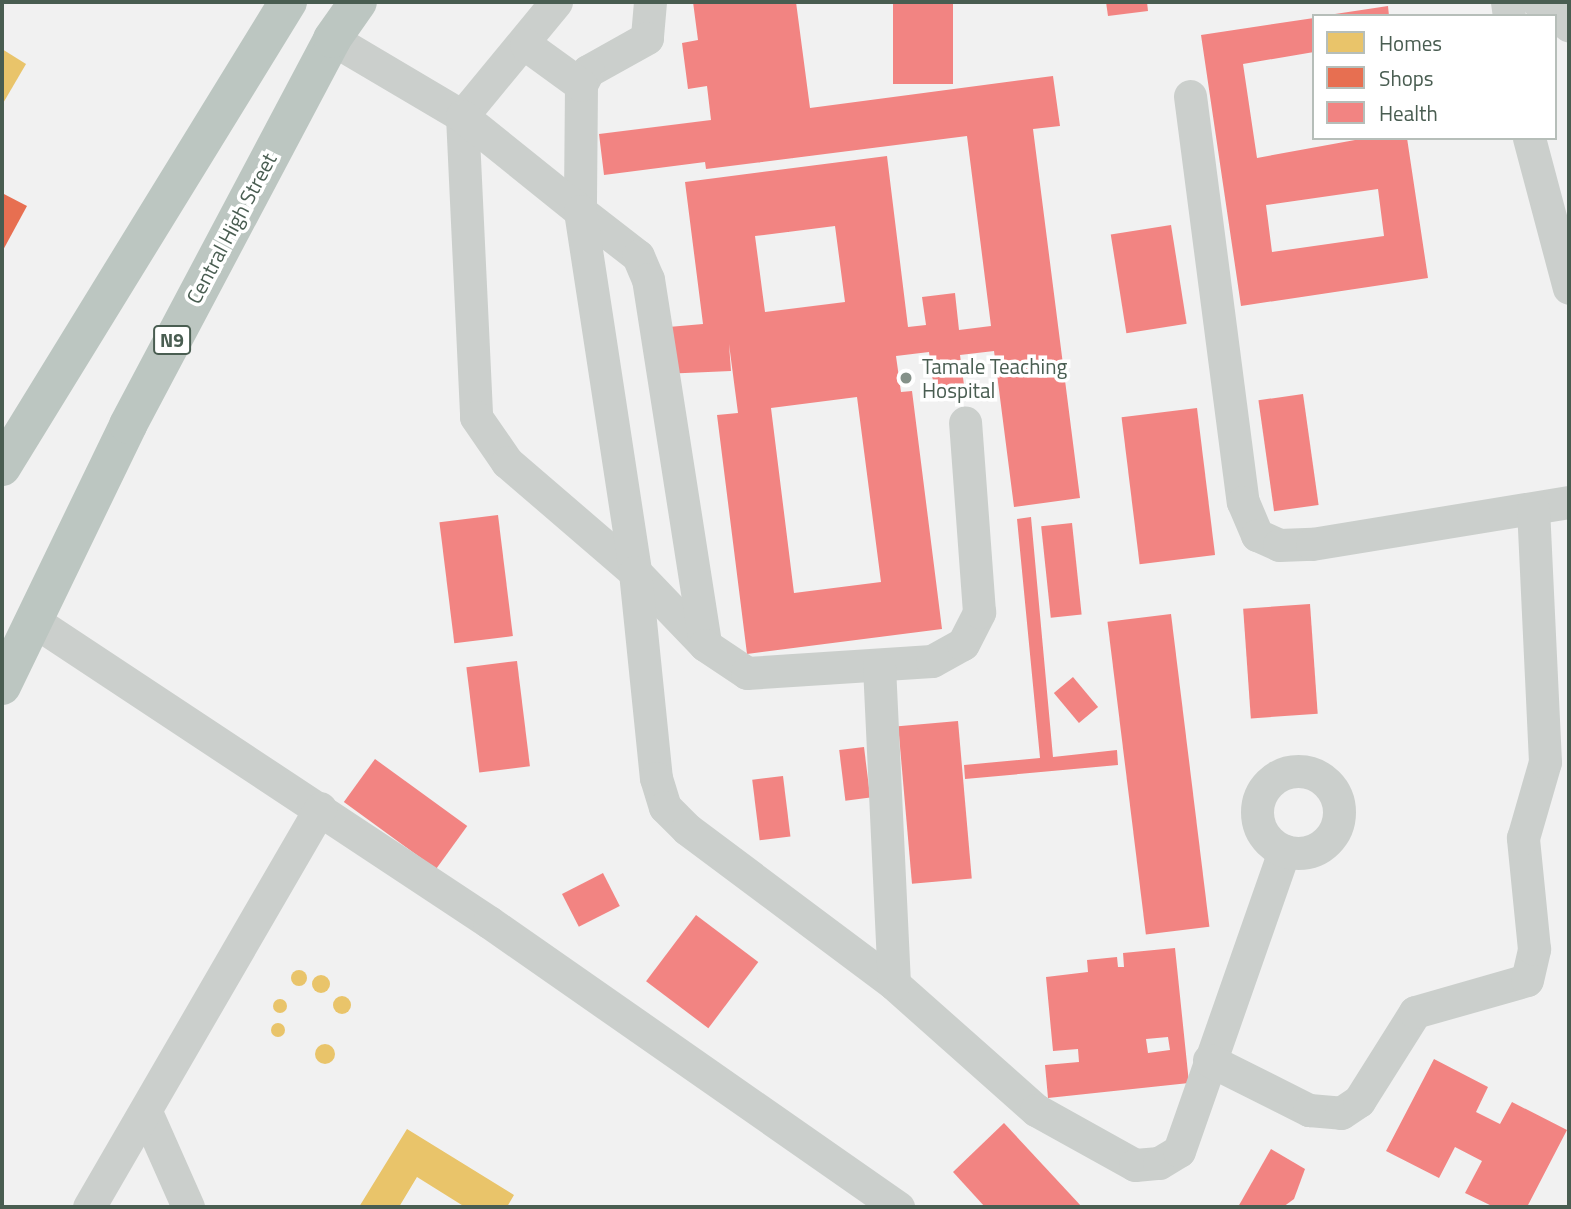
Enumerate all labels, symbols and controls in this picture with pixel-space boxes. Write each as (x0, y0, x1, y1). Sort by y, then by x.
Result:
legend (1312, 14, 1557, 140)
text: Homes (1379, 27, 1442, 59)
text: Shops (1379, 62, 1434, 94)
text: Health (1379, 97, 1438, 129)
street label: Central High Street (181, 148, 281, 308)
road number: N9 (153, 324, 191, 356)
place label: Tamale Teaching Hospital (922, 353, 1067, 403)
marker: Tamale Teaching Hospital (896, 368, 916, 388)

